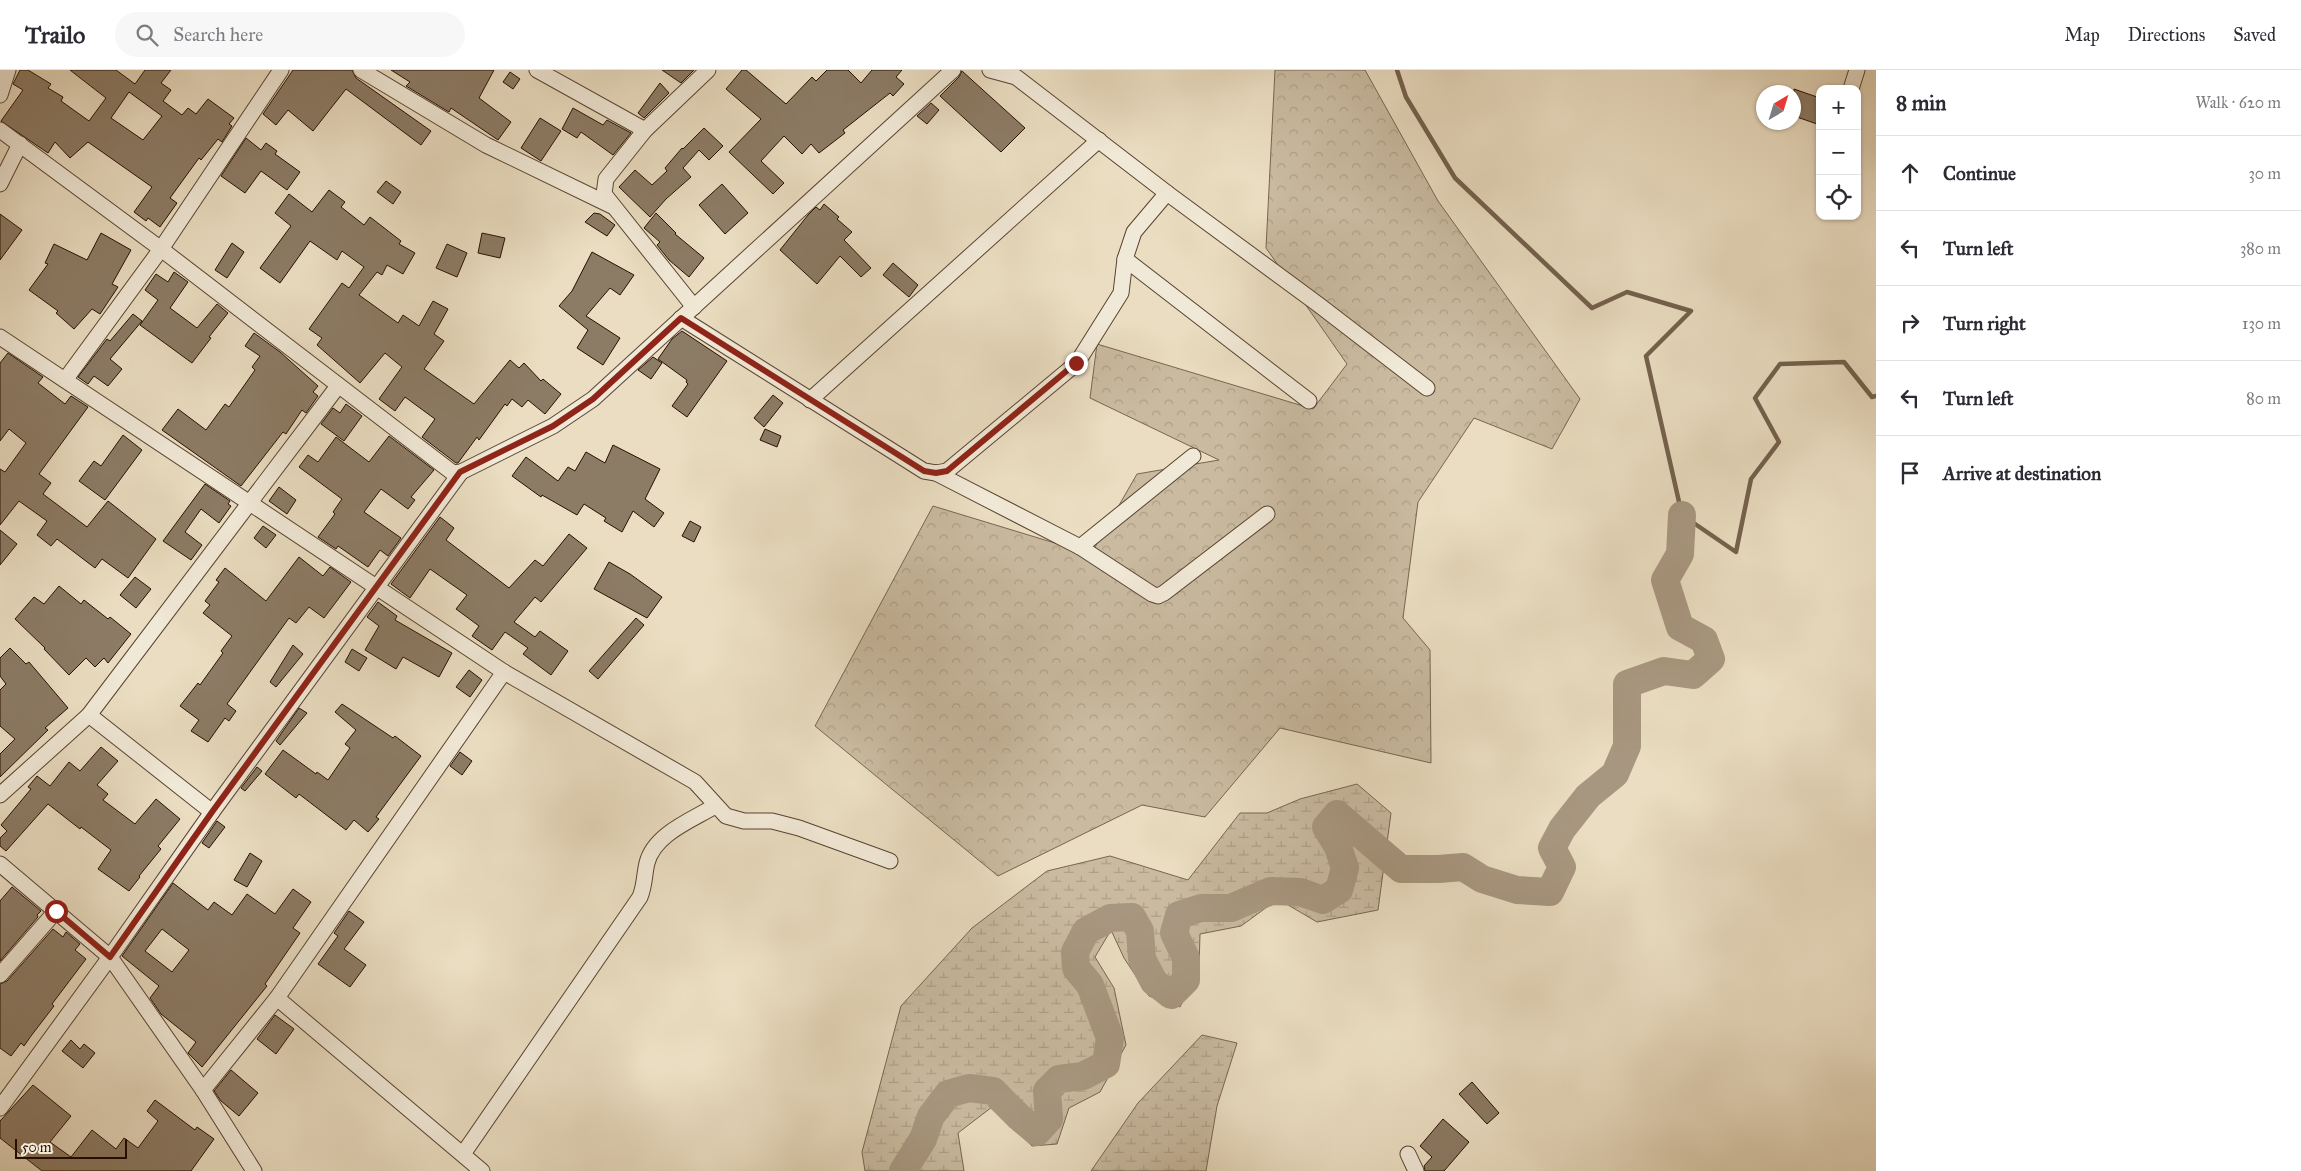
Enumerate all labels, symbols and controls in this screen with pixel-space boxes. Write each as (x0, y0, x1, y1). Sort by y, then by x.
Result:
search box (115, 12, 465, 57)
text: Trailo (25, 20, 85, 50)
icon: search (133, 21, 161, 49)
text: Search here (173, 23, 263, 46)
text: Map (2064, 24, 2100, 46)
text: Directions (2128, 24, 2205, 46)
text: Saved (2233, 24, 2276, 46)
north arrow (1756, 85, 1801, 130)
map controls (1816, 85, 1861, 220)
button: + (1816, 85, 1861, 130)
text: 8 min (1896, 90, 1946, 116)
text: Walk · 620 m (2195, 93, 2281, 112)
button: − (1816, 130, 1861, 175)
icon: ahead (1896, 159, 1924, 187)
text: Continue (1943, 162, 2016, 185)
text: 30 m (2248, 164, 2281, 183)
button: locate (1816, 175, 1861, 220)
icon: left (1896, 234, 1924, 262)
text: Turn left (1943, 237, 2013, 260)
text: 380 m (2240, 239, 2281, 258)
icon: right (1896, 309, 1924, 337)
text: Turn right (1943, 312, 2026, 335)
text: 130 m (2242, 314, 2281, 333)
route end (1065, 352, 1088, 375)
icon: left (1896, 384, 1924, 412)
text: Turn left (1943, 387, 2013, 410)
text: 80 m (2246, 389, 2281, 408)
icon: arrive (1896, 459, 1924, 487)
text: Arrive at destination (1943, 462, 2101, 485)
route start (45, 900, 68, 923)
scale bar (15, 1136, 128, 1159)
text: 50 m (22, 1139, 51, 1156)

